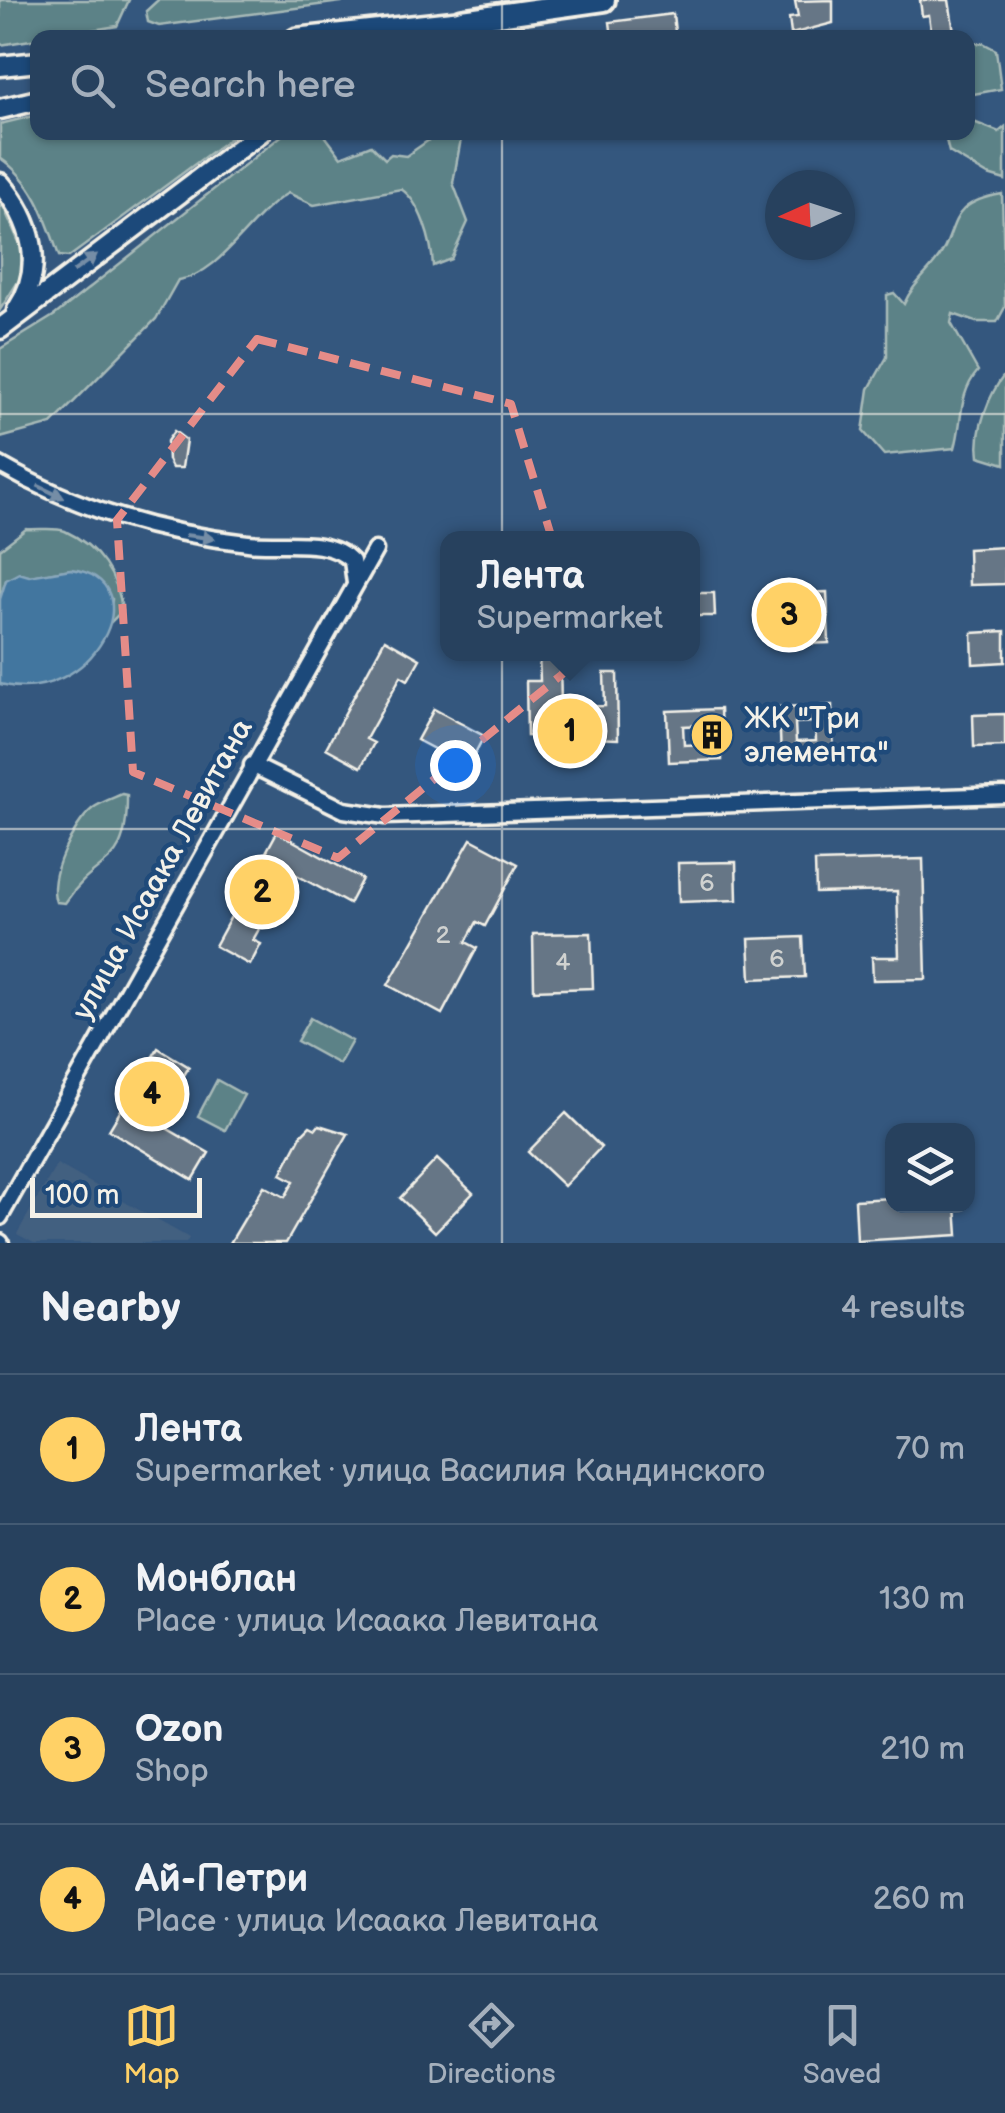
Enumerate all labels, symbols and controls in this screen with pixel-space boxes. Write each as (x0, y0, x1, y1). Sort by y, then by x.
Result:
search box (30, 30, 975, 140)
icon: search (65, 58, 120, 113)
text: Search here (145, 63, 356, 108)
north arrow (765, 170, 855, 260)
one-way arrow (72, 253, 98, 273)
one-way arrow (37, 484, 66, 501)
one-way arrow (184, 530, 216, 546)
popup (440, 531, 700, 661)
text: Лента (477, 554, 584, 599)
pin: 3 (756, 578, 822, 652)
text: Supermarket (477, 599, 663, 638)
pin: 1 (538, 694, 602, 768)
place label: ЖК "Три элемента" (744, 701, 889, 771)
street label: улица Исаака Левитана (65, 712, 261, 1026)
building icon: ЖК "Три элемента" (689, 712, 735, 758)
your location (430, 740, 481, 791)
pin: 2 (230, 854, 294, 930)
house number: 6 (699, 868, 715, 899)
house number: 2 (436, 920, 451, 951)
house number: 6 (769, 944, 785, 975)
house number: 4 (555, 947, 571, 978)
pin: 4 (120, 1056, 184, 1132)
map controls (885, 1123, 975, 1213)
button: layers (885, 1123, 975, 1213)
scale bar (30, 1173, 202, 1218)
text: 100 m (45, 1179, 119, 1212)
text: Nearby (40, 1283, 180, 1334)
text: 4 results (841, 1289, 965, 1328)
text: Лента (135, 1407, 242, 1452)
text: 1 (66, 1430, 79, 1469)
text: 70 m (895, 1430, 965, 1469)
text: Supermarket · улица Василия Кандинского (135, 1452, 765, 1491)
text: Монблан (135, 1557, 297, 1602)
text: 2 (63, 1580, 82, 1619)
text: 130 m (879, 1580, 965, 1619)
text: Place · улица Исаака Левитана (135, 1602, 598, 1641)
text: Ozon (135, 1707, 224, 1752)
text: 3 (63, 1730, 82, 1769)
text: 210 m (880, 1730, 965, 1769)
text: Shop (135, 1752, 209, 1791)
text: Ай-Петри (135, 1857, 308, 1902)
text: 4 (63, 1880, 82, 1919)
text: 260 m (873, 1880, 965, 1919)
text: Place · улица Исаака Левитана (135, 1902, 598, 1941)
tab: Map (124, 1998, 180, 2091)
tab: Directions (427, 1998, 556, 2091)
tab: Saved (803, 1998, 881, 2091)

